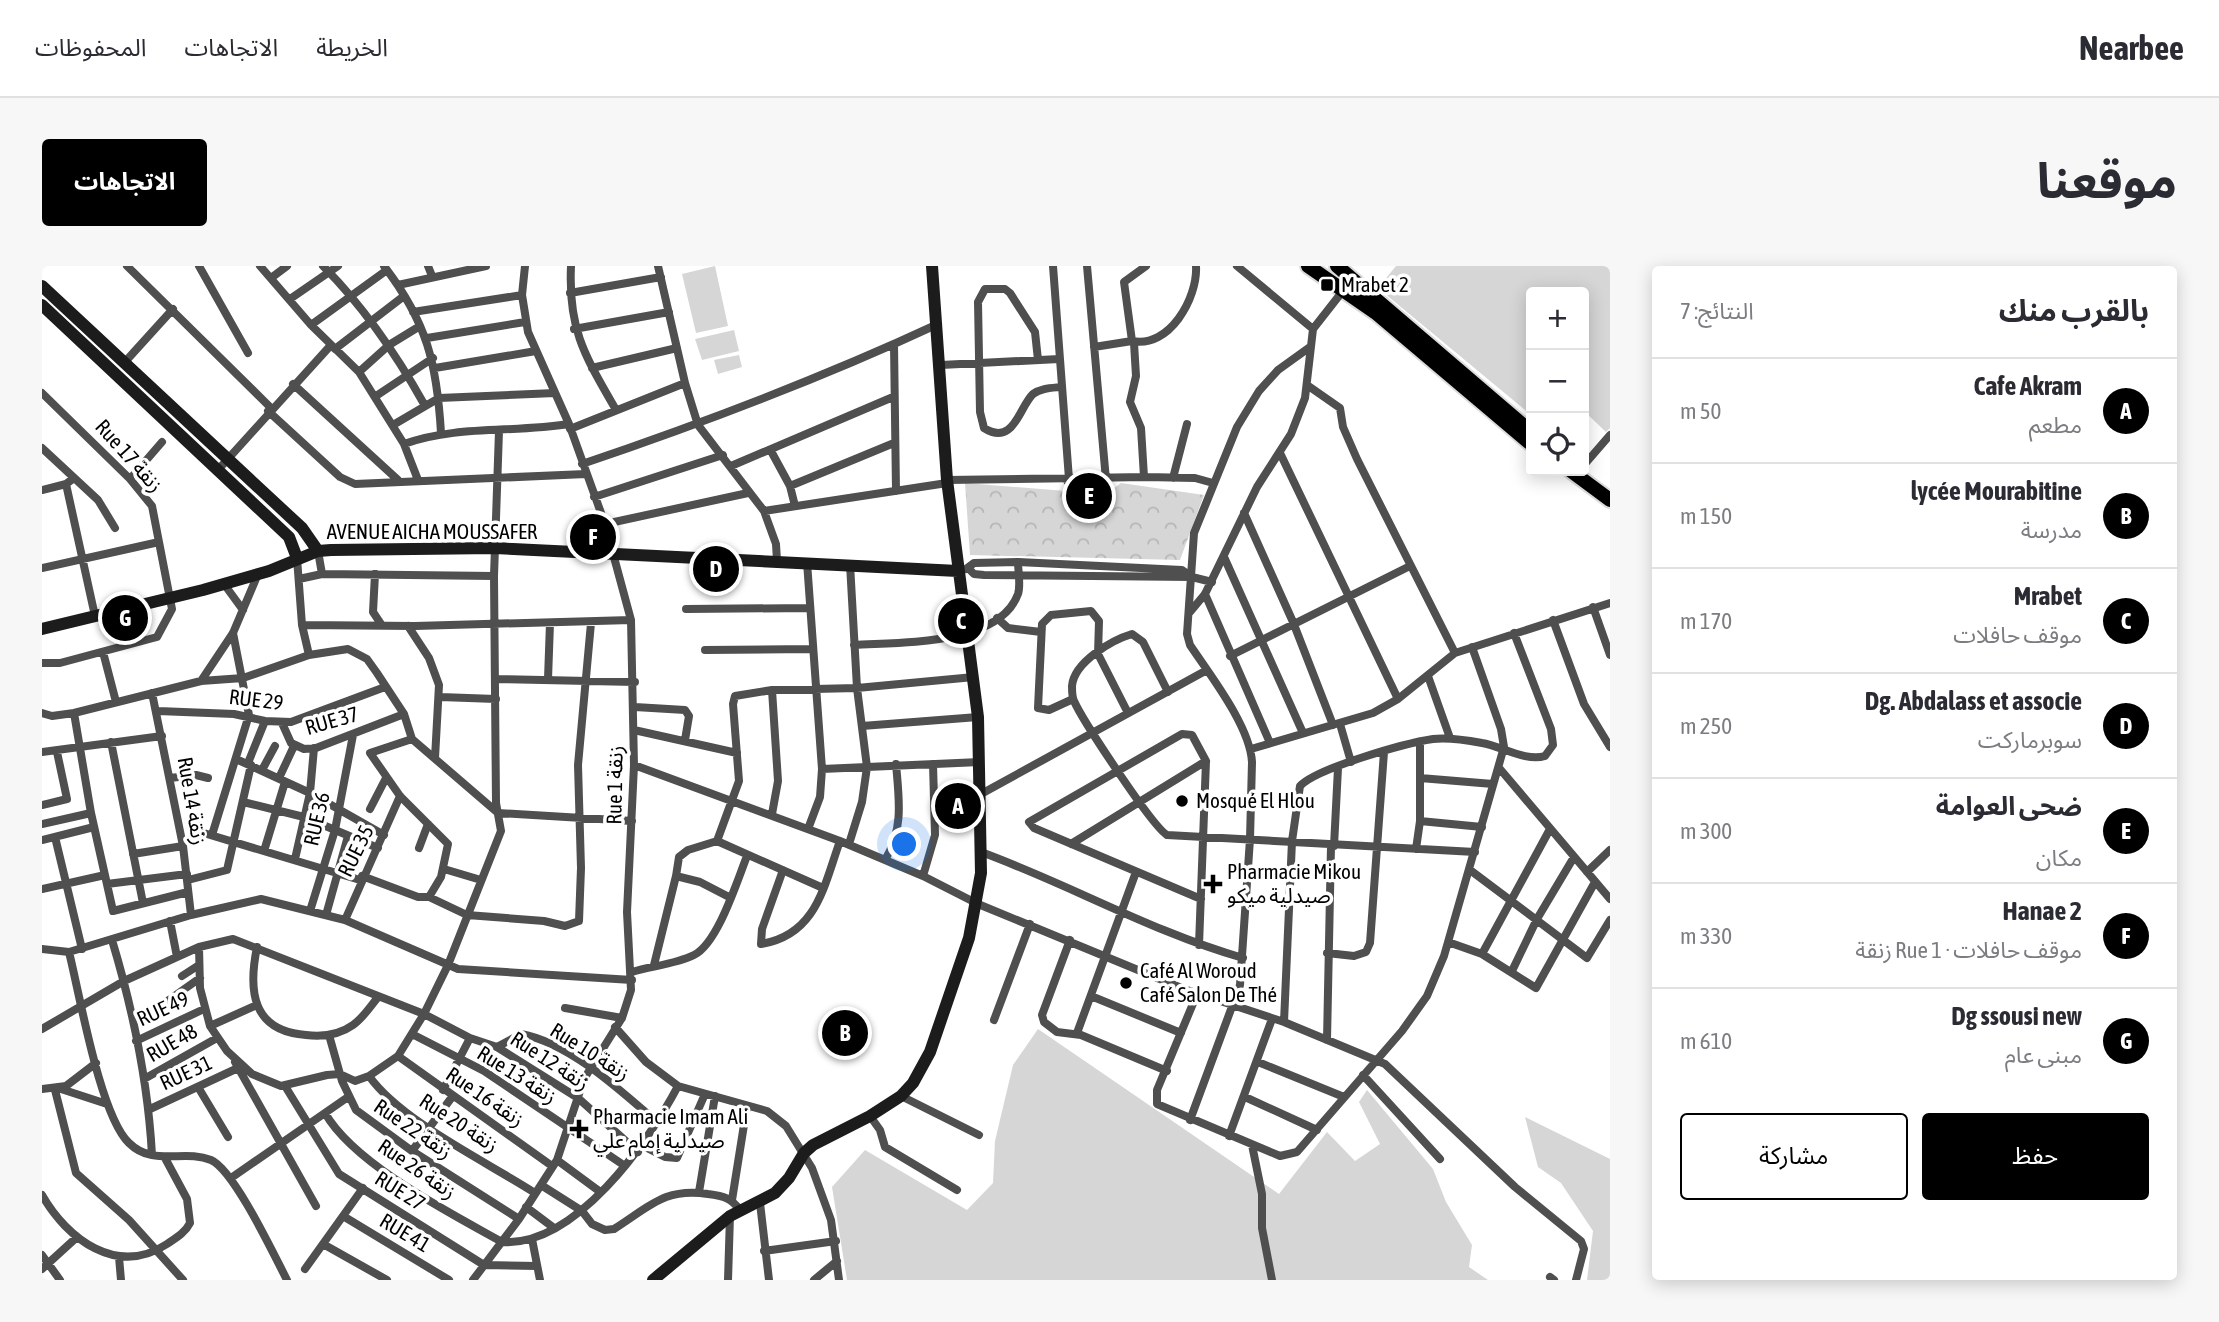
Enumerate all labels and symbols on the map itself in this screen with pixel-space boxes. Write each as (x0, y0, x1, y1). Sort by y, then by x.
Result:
place label: Mrabet 2 (1341, 272, 1409, 296)
marker: Mrabet 2 (1319, 277, 1335, 293)
street label: Rue 17 زنقة (90, 414, 168, 497)
pin: E (1066, 470, 1112, 522)
pin: F (570, 511, 616, 563)
street label: AVENUE AICHA MOUSSAFER (327, 519, 538, 543)
pin: D (693, 543, 739, 595)
pin: G (102, 592, 148, 644)
pin: C (938, 595, 984, 647)
street label: RUE 29 (228, 684, 285, 714)
street label: RUE 37 (302, 701, 361, 739)
street label: Rue 1 زنقة (601, 745, 628, 825)
street label: Rue 14 زنقة (172, 755, 213, 847)
pin: A (935, 780, 981, 832)
place label: Mosqué El Hlou (1196, 788, 1315, 812)
street label: RUE 36 (298, 789, 334, 848)
marker: Mosqué El Hlou (1174, 793, 1190, 809)
street label: RUE 35 (332, 821, 378, 880)
your location (887, 827, 921, 861)
place label: Pharmacie Mikou صيدلية ميكو (1227, 859, 1361, 908)
marker: Pharmacie Mikou صيدلية ميكو (1205, 876, 1221, 892)
place label: Café Al Woroud Café Salon De Thé (1140, 958, 1277, 1006)
marker: Café Al Woroud Café Salon De Thé (1118, 975, 1134, 991)
street label: RUE 49 (133, 986, 192, 1030)
pin: B (822, 1007, 868, 1059)
street label: Rue 10 زنقة (546, 1017, 635, 1086)
street label: RUE 48 (142, 1018, 201, 1066)
street label: Rue 12 زنقة (506, 1026, 594, 1095)
street label: Rue 13 زنقة (473, 1040, 562, 1109)
street label: RUE 31 (156, 1050, 215, 1094)
street label: Rue 16 زنقة (441, 1061, 529, 1132)
street label: Rue 20 زنقة (415, 1088, 503, 1157)
street label: Rue 22 زنقة (369, 1093, 457, 1164)
place label: Pharmacie Imam Ali صيدلية إمام علي (593, 1104, 748, 1157)
marker: Pharmacie Imam Ali صيدلية إمام علي (571, 1121, 587, 1137)
street label: Rue 26 زنقة (373, 1133, 461, 1204)
street label: RUE 27 (371, 1166, 430, 1215)
street label: RUE 41 (376, 1208, 435, 1256)

